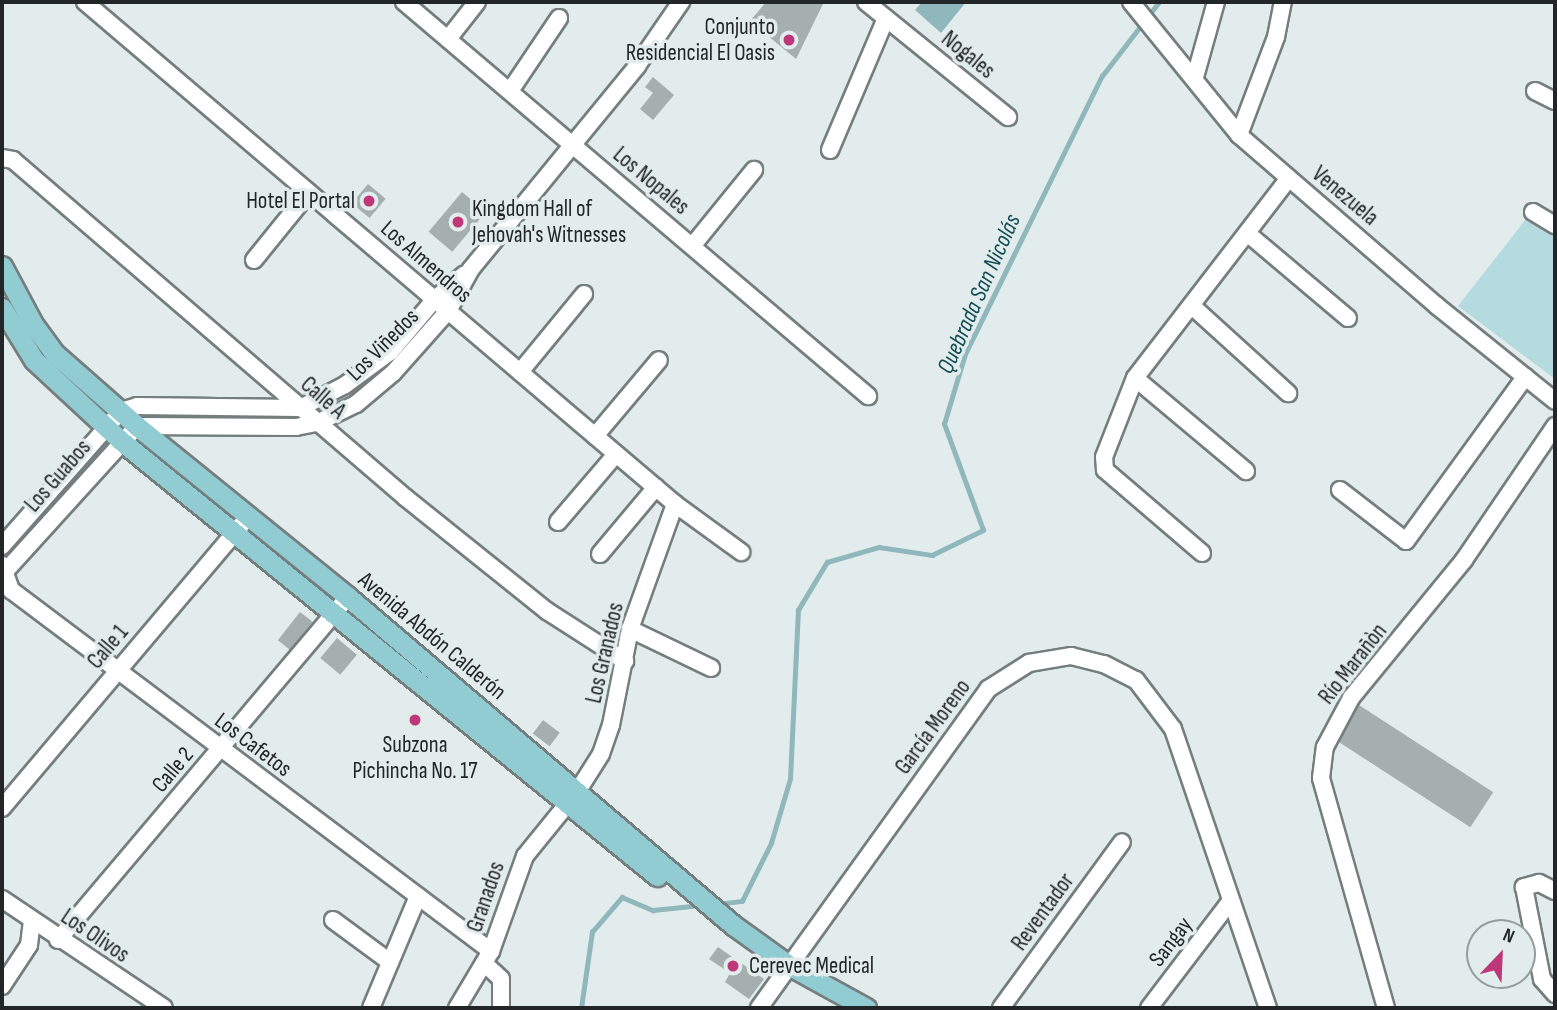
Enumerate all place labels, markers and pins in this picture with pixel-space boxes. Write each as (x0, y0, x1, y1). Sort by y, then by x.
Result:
place label: Conjunto Residencial El Oasis (626, 13, 775, 67)
marker: Conjunto Residencial El Oasis (781, 32, 797, 48)
place label: Hotel El Portal (246, 187, 355, 215)
marker: Hotel El Portal (361, 193, 377, 209)
place label: Kingdom Hall of Jehovah's Witnesses (472, 195, 626, 249)
marker: Kingdom Hall of Jehovah's Witnesses (450, 214, 466, 230)
marker: Subzona Pichincha No. 17 (407, 712, 423, 728)
place label: Subzona Pichincha No. 17 (353, 731, 477, 785)
place label: Cerevec Medical (749, 952, 874, 980)
marker: Cerevec Medical (723, 956, 743, 976)

